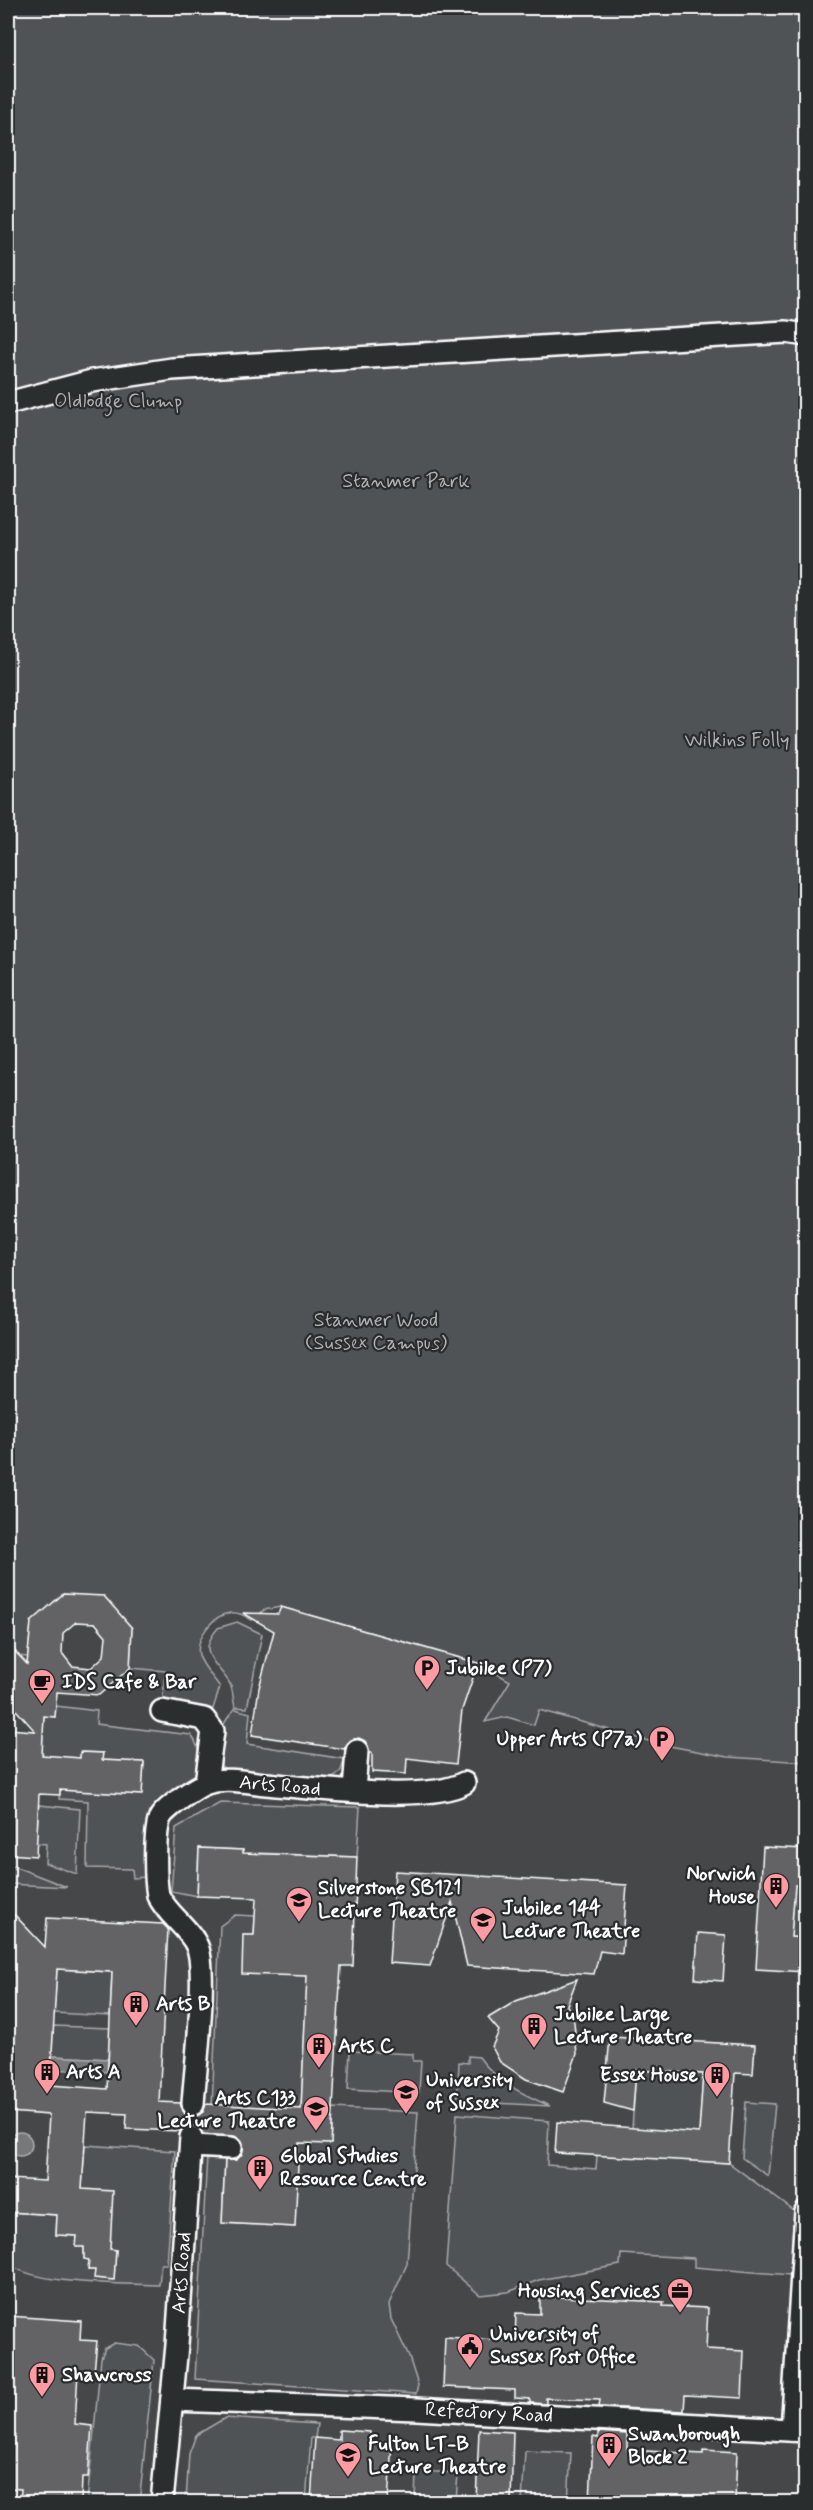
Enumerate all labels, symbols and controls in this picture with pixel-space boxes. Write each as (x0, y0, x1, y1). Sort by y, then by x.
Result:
park label: Oldlodge Clump (54, 388, 182, 417)
park label: Stanmer Park (342, 468, 470, 495)
park label: Wilkins Folly (684, 727, 790, 754)
park label: Stanmer Wood (Sussex Campus) (305, 1307, 447, 1357)
parking icon: Jubilee (P7) (412, 1653, 442, 1691)
place label: Jubilee (P7) (446, 1655, 553, 1682)
cafe icon: IDS Cafe & Bar (27, 1667, 57, 1705)
place label: IDS Cafe & Bar (62, 1669, 197, 1696)
parking icon: Upper Arts (P7a) (647, 1724, 677, 1762)
place label: Upper Arts (P7a) (497, 1726, 643, 1753)
street label: Arts Road (238, 1769, 322, 1803)
place label: Norwich House (686, 1861, 757, 1911)
building icon: Norwich House (761, 1871, 791, 1909)
place label: Silverstone SB121 Lecture Theatre (318, 1875, 461, 1925)
school or university icon: Silverstone SB121 Lecture Theatre (284, 1885, 314, 1923)
place label: Jubilee 144 Lecture Theatre (502, 1895, 640, 1945)
school or university icon: Jubilee 144 Lecture Theatre (468, 1905, 498, 1943)
building icon: Arts B (121, 1989, 151, 2027)
place label: Arts B (156, 1991, 211, 2018)
place label: Jubilee Large Lecture Theatre (554, 2001, 692, 2051)
building icon: Jubilee Large Lecture Theatre (519, 2011, 549, 2049)
building icon: Arts C (304, 2031, 334, 2069)
place label: Arts C (338, 2033, 395, 2060)
building icon: Arts A (32, 2057, 62, 2095)
place label: Arts A (66, 2059, 121, 2086)
building icon: Essex House (702, 2060, 732, 2098)
place label: Essex House (600, 2062, 699, 2089)
place label: University of Sussex (426, 2067, 513, 2117)
school or university icon: University of Sussex (391, 2077, 421, 2115)
place label: Arts C133 Lecture Theatre (158, 2085, 297, 2135)
school or university icon: Arts C133 Lecture Theatre (301, 2094, 331, 2132)
place label: Global Studies Resource Centre (280, 2143, 427, 2193)
building icon: Global Studies Resource Centre (245, 2153, 275, 2191)
street label: Arts Road (166, 2231, 198, 2315)
office icon: Housing Services (665, 2276, 695, 2314)
place label: Housing Services (518, 2278, 660, 2305)
place label: University of Sussex Post Office (490, 2321, 636, 2371)
public building icon: University of Sussex Post Office (455, 2331, 485, 2369)
building icon: Shawcross (27, 2360, 57, 2398)
place label: Shawcross (62, 2362, 151, 2389)
street label: Refectory Road (424, 2396, 554, 2430)
place label: Swanborough Block 2 (628, 2421, 740, 2471)
building icon: Swanborough Block 2 (594, 2430, 624, 2468)
place label: Fulton LT-B Lecture Theatre (368, 2431, 506, 2481)
school or university icon: Fulton LT-B Lecture Theatre (333, 2440, 363, 2478)

